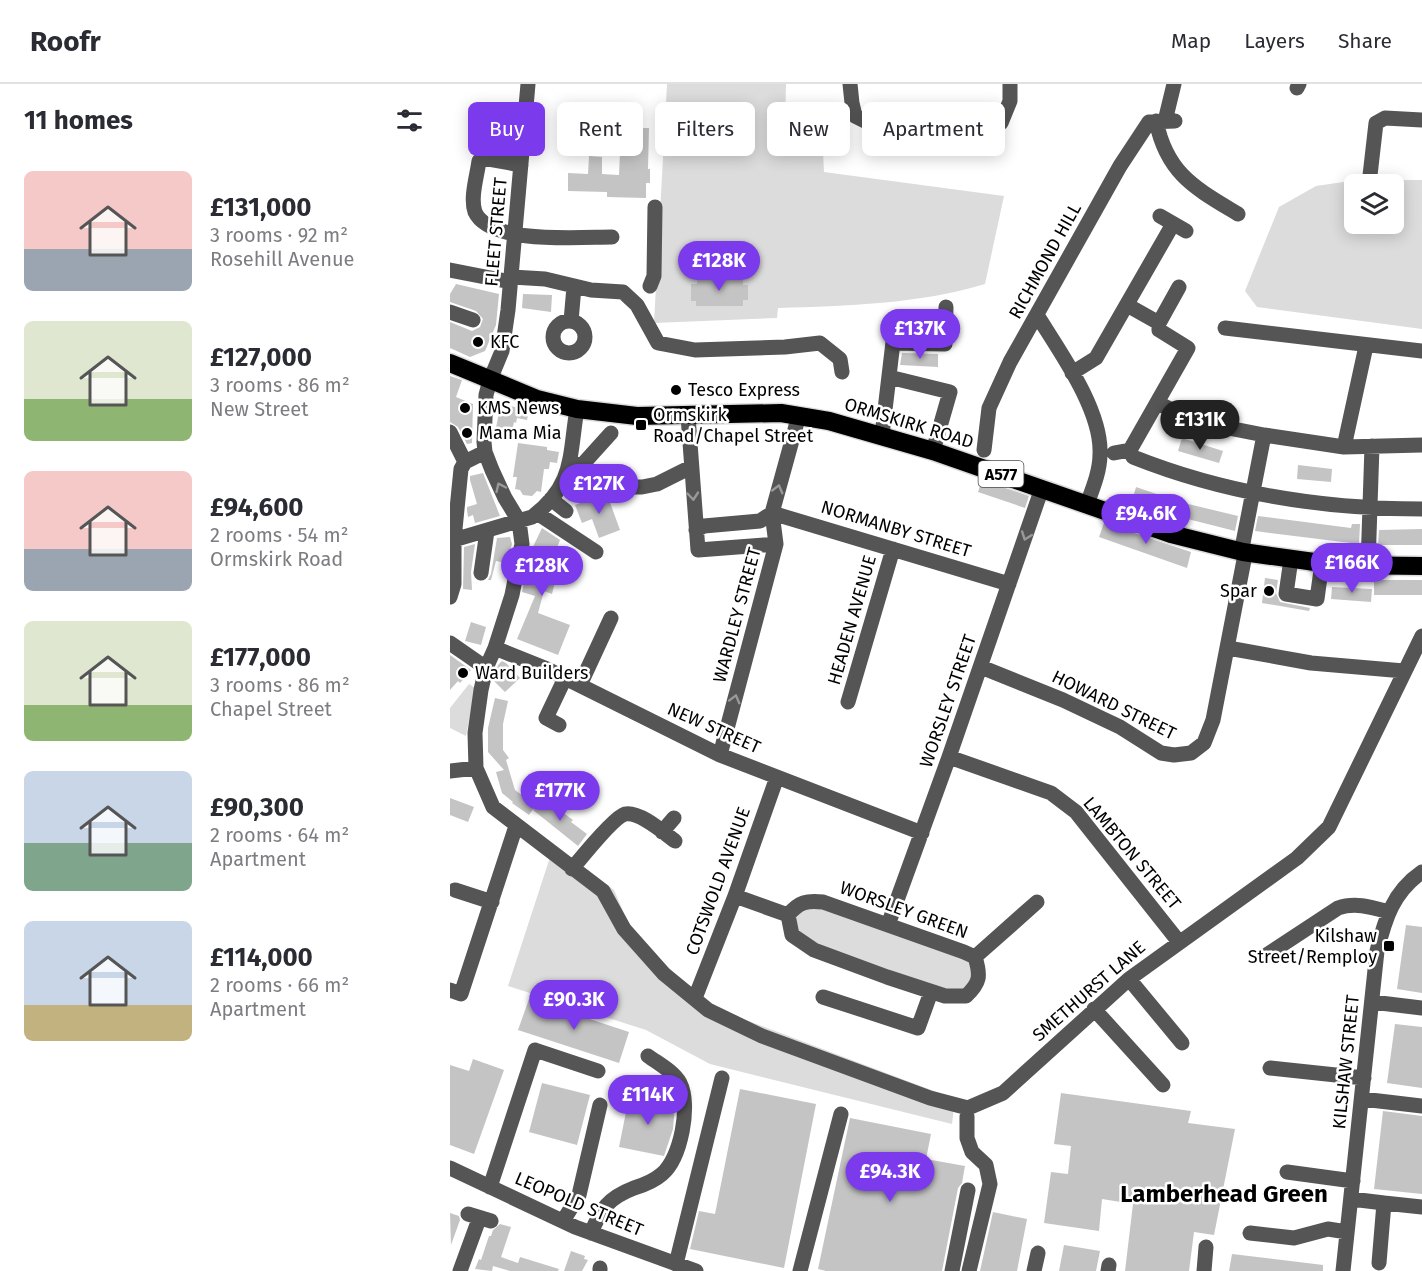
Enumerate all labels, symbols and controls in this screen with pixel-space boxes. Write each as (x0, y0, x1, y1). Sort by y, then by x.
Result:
text: Roofr (30, 25, 101, 58)
text: Map (1171, 28, 1211, 54)
text: Layers (1244, 28, 1305, 54)
text: Share (1338, 28, 1392, 54)
chip: Buy (468, 102, 545, 156)
chip: Rent (557, 102, 643, 156)
chip: Filters (655, 102, 755, 156)
chip: New (767, 102, 850, 156)
chip: Apartment (862, 102, 1005, 156)
icon: filters (393, 104, 426, 137)
text: 11 homes (24, 105, 133, 136)
map controls (1344, 174, 1404, 234)
button: layers (1344, 174, 1404, 234)
street label: FLEET STREET (480, 176, 512, 287)
text: £131,000 (210, 192, 312, 223)
icon: home (72, 195, 144, 267)
street label: RICHMOND HILL (1004, 199, 1086, 323)
text: 3 rooms · 92 m² (210, 223, 348, 247)
pin: £128K (677, 241, 761, 292)
text: Rosehill Avenue (210, 247, 354, 271)
text: £128K (692, 248, 746, 272)
pin: £137K (878, 309, 962, 360)
text: £137K (894, 316, 946, 340)
place label: KFC (490, 331, 519, 353)
marker: KFC (471, 335, 485, 349)
text: £127,000 (210, 342, 312, 373)
icon: home (72, 345, 144, 417)
text: 3 rooms · 86 m² (210, 373, 350, 397)
place label: Tesco Express (688, 379, 800, 401)
marker: Tesco Express (669, 383, 683, 397)
street label: ORMSKIRK ROAD (842, 393, 976, 453)
text: New Street (210, 397, 308, 421)
place label: KMS News (477, 397, 559, 419)
pin: £131K (1158, 400, 1242, 451)
marker: KMS News (458, 401, 472, 415)
place label: Ormskirk Road/Chapel Street (653, 404, 814, 447)
text: £131K (1174, 407, 1226, 431)
marker: Ormskirk Road/Chapel Street (634, 418, 648, 432)
place label: Mama Mia (479, 422, 562, 444)
marker: Mama Mia (460, 426, 474, 440)
road number: A577 (978, 461, 1024, 487)
pin: £127K (557, 464, 641, 515)
text: £127K (573, 471, 625, 495)
one-way arrow (495, 483, 507, 494)
one-way arrow (771, 484, 784, 494)
one-way arrow (686, 491, 699, 500)
text: £94,600 (210, 492, 304, 523)
pin: £94.6K (1097, 494, 1195, 545)
icon: home (72, 495, 144, 567)
street label: NORMANBY STREET (818, 496, 974, 562)
text: £94.6K (1115, 501, 1177, 525)
text: 2 rooms · 54 m² (210, 523, 349, 547)
one-way arrow (1020, 530, 1033, 541)
pin: £166K (1310, 543, 1394, 594)
street label: WARDLEY STREET (708, 544, 766, 685)
pin: £128K (500, 546, 584, 597)
text: Ormskirk Road (210, 547, 343, 571)
text: £166K (1325, 550, 1379, 574)
text: £128K (515, 553, 569, 577)
street label: HEADEN AVENUE (823, 553, 881, 687)
place label: Spar (1220, 580, 1257, 602)
marker: Spar (1262, 584, 1276, 598)
street label: WORSLEY STREET (915, 631, 981, 770)
text: £177,000 (210, 642, 311, 673)
icon: home (72, 645, 144, 717)
place label: Ward Builders (475, 662, 588, 684)
street label: HOWARD STREET (1048, 665, 1180, 745)
marker: Ward Builders (456, 666, 470, 680)
text: 3 rooms · 86 m² (210, 673, 350, 697)
one-way arrow (727, 694, 740, 704)
text: Chapel Street (210, 697, 332, 721)
street label: NEW STREET (664, 698, 765, 759)
pin: £177K (518, 771, 602, 822)
text: £177K (535, 778, 585, 802)
text: £90,300 (210, 792, 304, 823)
street label: LAMBTON STREET (1078, 792, 1186, 914)
icon: home (72, 795, 144, 867)
street label: COTSWOLD AVENUE (681, 804, 755, 958)
text: 2 rooms · 64 m² (210, 823, 349, 847)
text: Apartment (210, 847, 306, 871)
street label: WORSLEY GREEN (837, 877, 971, 943)
place label: Kilshaw Street/Remploy (1248, 925, 1377, 968)
street label: SMETHURST LANE (1028, 936, 1150, 1046)
marker: Kilshaw Street/Remploy (1382, 939, 1396, 953)
text: £114,000 (210, 942, 313, 973)
icon: home (72, 945, 144, 1017)
text: 2 rooms · 66 m² (210, 973, 349, 997)
pin: £90.3K (525, 980, 623, 1031)
text: £90.3K (543, 987, 605, 1011)
street label: KILSHAW STREET (1328, 993, 1364, 1130)
text: Apartment (210, 997, 306, 1021)
pin: £114K (606, 1075, 690, 1126)
text: £114K (622, 1082, 674, 1106)
pin: £94.3K (841, 1152, 939, 1203)
text: £94.3K (860, 1159, 920, 1183)
street label: LEOPOLD STREET (512, 1167, 647, 1241)
district label: Lamberhead Green (1120, 1180, 1328, 1208)

